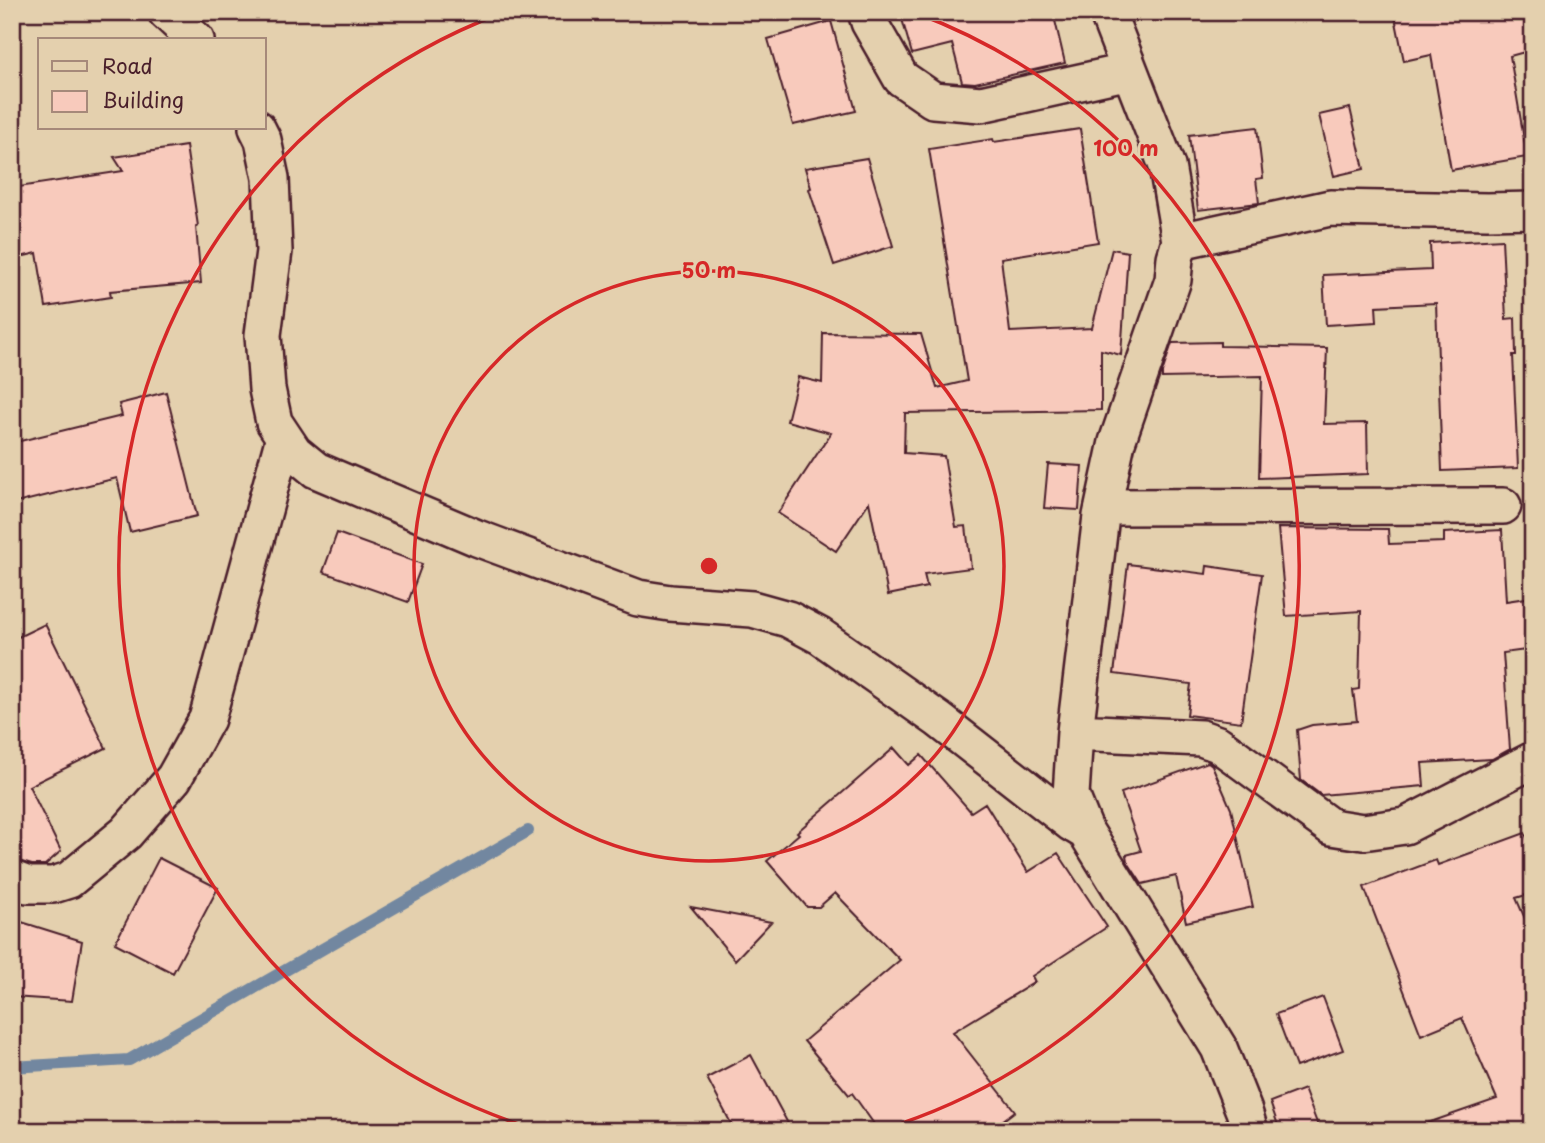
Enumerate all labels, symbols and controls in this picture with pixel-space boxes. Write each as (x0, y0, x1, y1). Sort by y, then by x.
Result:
legend (38, 38, 266, 130)
text: Road (102, 49, 153, 81)
text: Building (102, 83, 184, 115)
text: 100 m (1093, 131, 1159, 163)
text: 50 m (682, 253, 736, 285)
centre of rings (697, 554, 721, 578)

